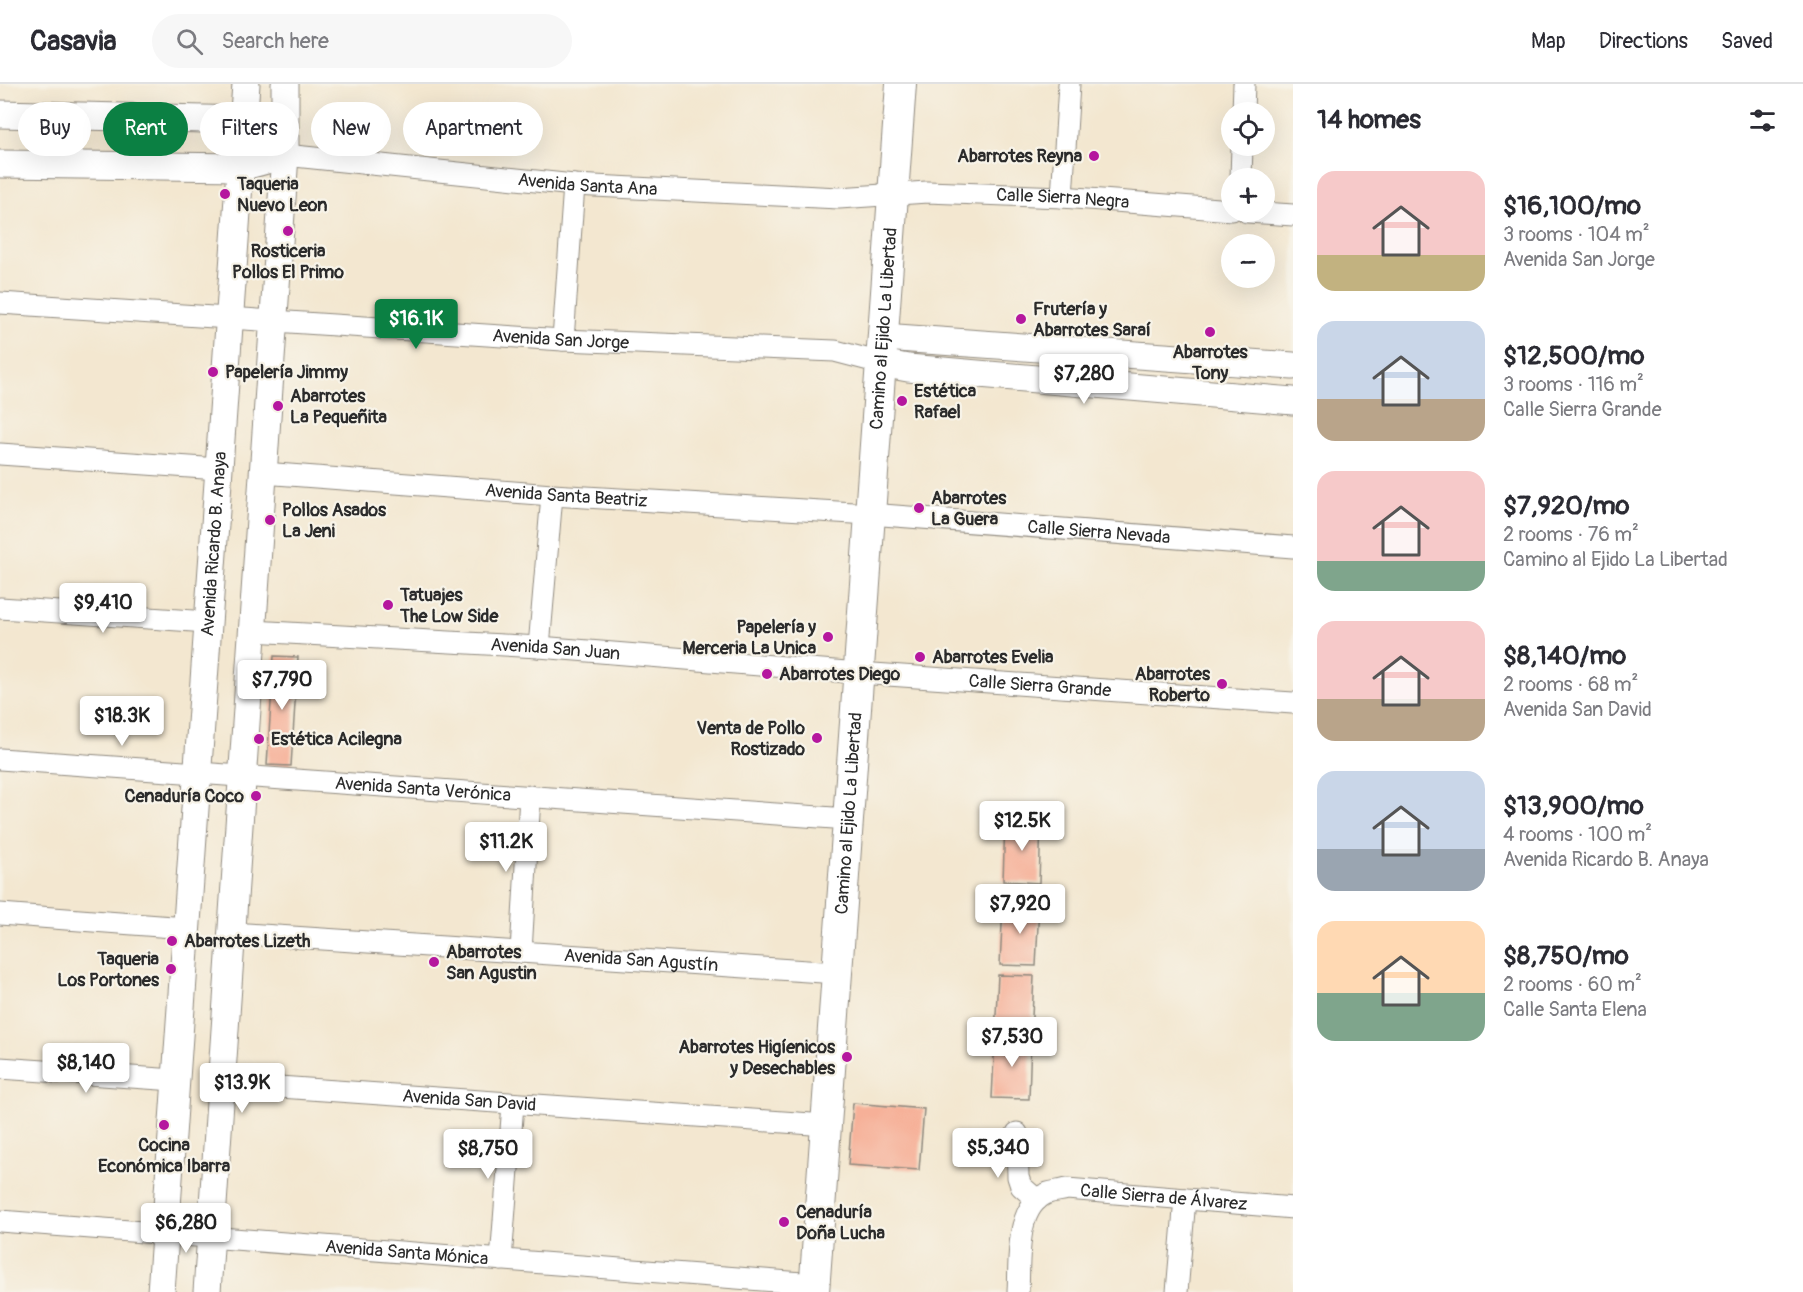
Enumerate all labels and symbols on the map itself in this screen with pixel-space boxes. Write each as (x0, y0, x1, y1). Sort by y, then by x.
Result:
place label: Abarrotes Reyna (957, 145, 1083, 168)
marker: Abarrotes Reyna (1087, 149, 1101, 163)
street label: Avenida Santa Ana (517, 168, 658, 201)
place label: Taqueria Nuevo Leon (236, 173, 327, 217)
street label: Calle Sierra Negra (996, 184, 1130, 214)
marker: Taqueria Nuevo Leon (218, 187, 232, 201)
marker: Rosticeria Pollos El Primo (281, 224, 295, 238)
street label: Camino al Ejido La Libertad (865, 227, 903, 430)
place label: Rosticeria Pollos El Primo (232, 240, 344, 284)
place label: Frutería y Abarrotes Saraí (1033, 298, 1151, 342)
pin: $16.1K (367, 299, 465, 350)
marker: Frutería y Abarrotes Saraí (1014, 312, 1028, 326)
street label: Avenida San Jorge (492, 324, 630, 355)
marker: Abarrotes Tony (1203, 325, 1217, 339)
place label: Abarrotes Tony (1172, 341, 1249, 385)
pin: $7,280 (1035, 354, 1133, 405)
place label: Papelería Jimmy (225, 361, 348, 384)
marker: Papelería Jimmy (206, 365, 220, 379)
place label: Estética Rafael (914, 380, 977, 424)
place label: Abarrotes La Pequeñita (290, 385, 387, 429)
marker: Estética Rafael (895, 394, 909, 408)
marker: Abarrotes La Pequeñita (271, 399, 285, 413)
street label: Avenida Ricardo B. Anaya (196, 451, 232, 637)
street label: Avenida Santa Beatriz (484, 479, 648, 513)
place label: Abarrotes La Guera (931, 487, 1007, 531)
place label: Pollos Asados La Jeni (282, 499, 387, 543)
marker: Abarrotes La Guera (912, 501, 926, 515)
marker: Pollos Asados La Jeni (263, 513, 277, 527)
street label: Calle Sierra Nevada (1027, 515, 1171, 549)
pin: $9,410 (54, 583, 152, 634)
place label: Tatuajes The Low Side (399, 584, 500, 628)
marker: Tatuajes The Low Side (381, 598, 395, 612)
place label: Papelería y Merceria La Unica (683, 616, 817, 660)
marker: Papelería y Merceria La Unica (821, 630, 835, 644)
street label: Avenida San Juan (490, 633, 621, 666)
place label: Abarrotes Evelia (932, 646, 1054, 669)
marker: Abarrotes Evelia (913, 650, 927, 664)
pin: $7,790 (233, 660, 331, 711)
place label: Abarrotes Diego (779, 663, 901, 686)
place label: Abarrotes Roberto (1135, 663, 1211, 707)
marker: Abarrotes Diego (760, 667, 774, 681)
street label: Calle Sierra Grande (968, 670, 1112, 702)
marker: Abarrotes Roberto (1215, 677, 1229, 691)
pin: $18.3K (73, 696, 171, 747)
street label: Camino al Ejido La Libertad (830, 711, 868, 915)
place label: Venta de Pollo Rostizado (697, 717, 805, 761)
place label: Estética Acilegna (271, 728, 403, 751)
marker: Venta de Pollo Rostizado (810, 731, 824, 745)
marker: Estética Acilegna (252, 732, 266, 746)
street label: Avenida Santa Verónica (334, 772, 512, 807)
place label: Cenaduría Coco (125, 785, 244, 808)
marker: Cenaduría Coco (249, 789, 263, 803)
pin: $12.5K (973, 801, 1071, 852)
pin: $11.2K (457, 822, 555, 873)
pin: $7,920 (971, 884, 1069, 935)
place label: Abarrotes Lizeth (184, 930, 311, 953)
marker: Abarrotes Lizeth (165, 934, 179, 948)
place label: Abarrotes San Agustin (446, 941, 537, 985)
street label: Avenida San Agustín (563, 944, 719, 977)
place label: Taqueria Los Portones (57, 948, 160, 992)
marker: Abarrotes San Agustin (427, 955, 441, 969)
marker: Taqueria Los Portones (164, 962, 178, 976)
pin: $7,530 (963, 1017, 1061, 1068)
place label: Abarrotes Higíenicos y Desechables (678, 1036, 836, 1080)
pin: $8,140 (37, 1043, 135, 1094)
marker: Abarrotes Higíenicos y Desechables (840, 1050, 854, 1064)
pin: $13.9K (193, 1063, 291, 1114)
street label: Avenida San David (402, 1085, 537, 1117)
marker: Cocina Económica Ibarra (157, 1118, 171, 1132)
pin: $5,340 (949, 1128, 1047, 1179)
pin: $8,750 (439, 1129, 537, 1180)
place label: Cocina Económica Ibarra (98, 1134, 231, 1178)
street label: Calle Sierra de Álvarez (1079, 1179, 1248, 1216)
place label: Cenaduría Doña Lucha (796, 1201, 885, 1245)
pin: $6,280 (137, 1203, 235, 1254)
marker: Cenaduría Doña Lucha (777, 1215, 791, 1229)
street label: Avenida Santa Mónica (324, 1235, 489, 1271)

